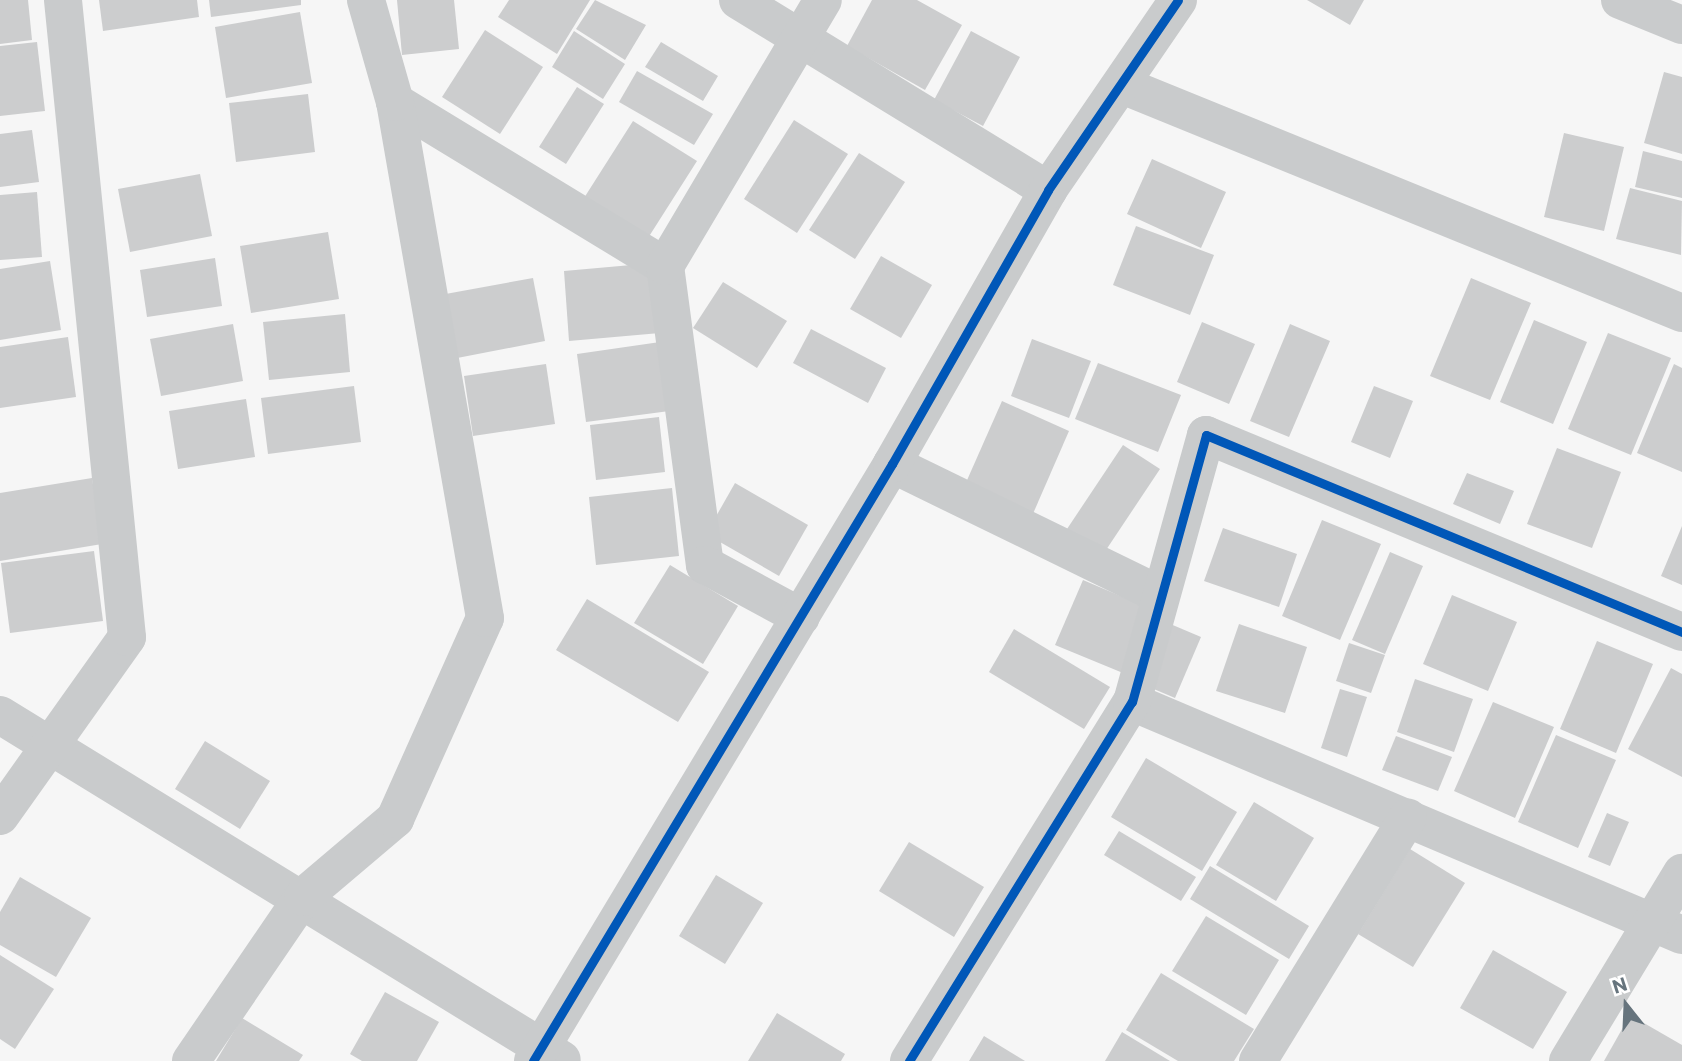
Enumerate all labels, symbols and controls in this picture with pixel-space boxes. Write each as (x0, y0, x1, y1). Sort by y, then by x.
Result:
north arrow (1591, 970, 1661, 1040)
text: N (1609, 971, 1630, 998)

